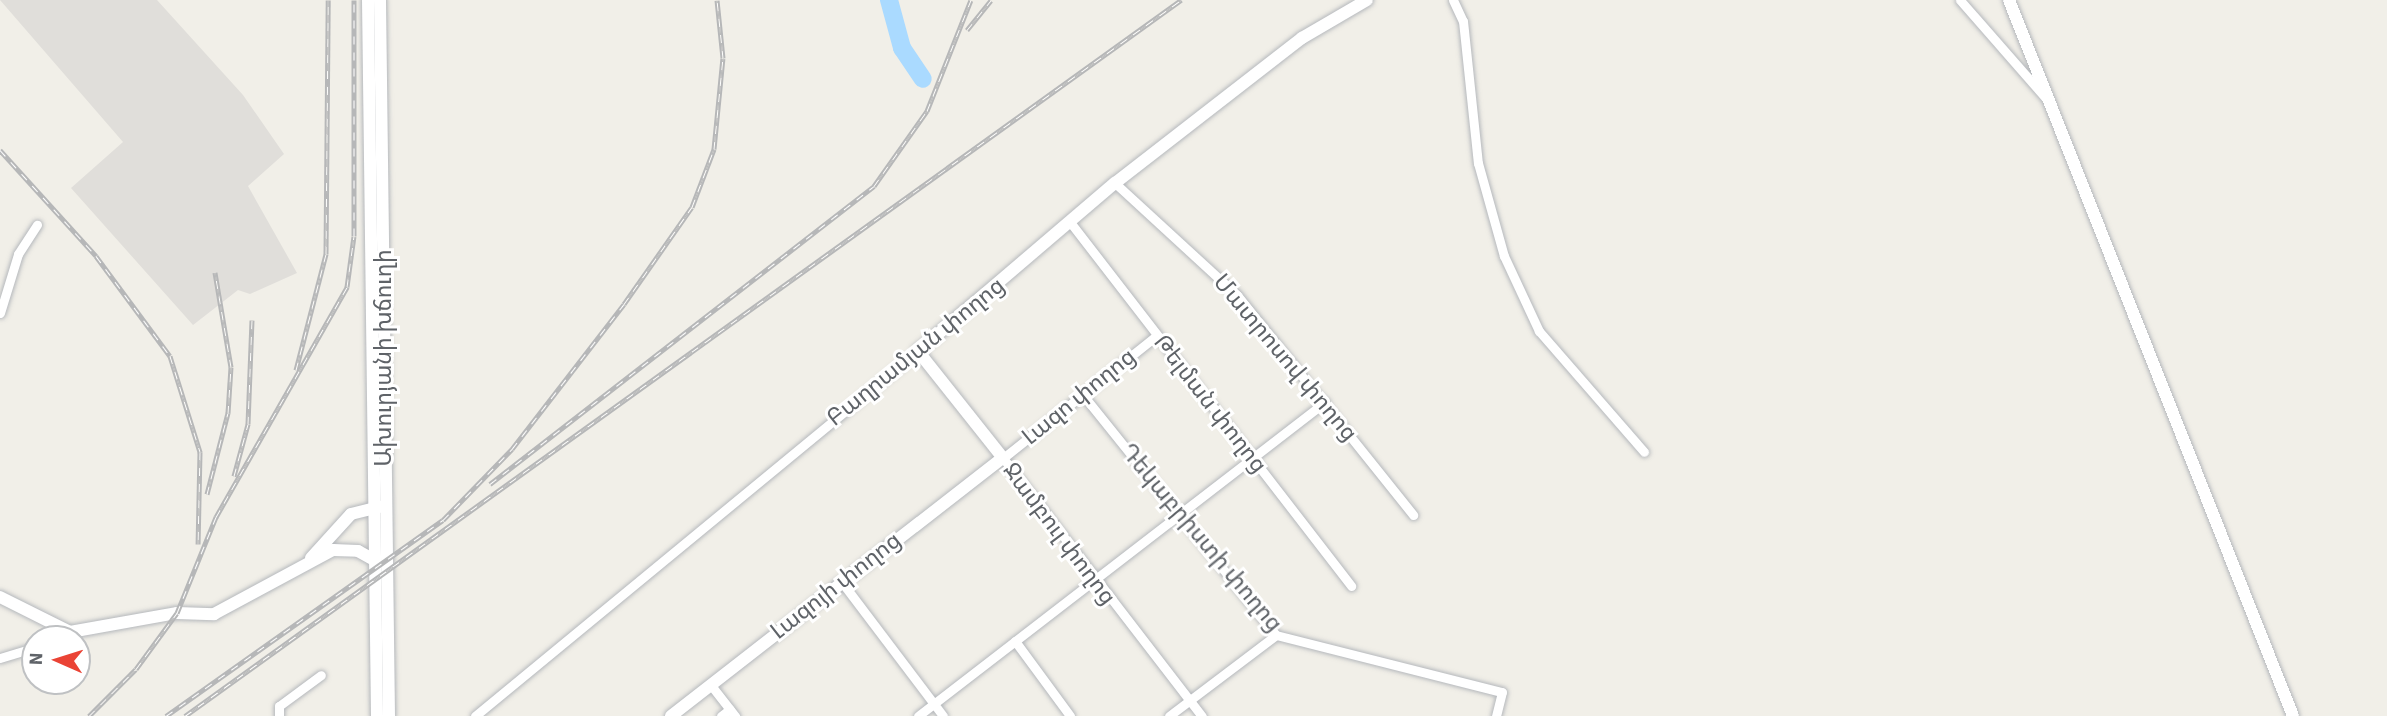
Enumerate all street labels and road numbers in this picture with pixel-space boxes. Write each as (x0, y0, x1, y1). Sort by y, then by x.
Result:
street label: Ախուրյանի խճուղի (370, 249, 398, 467)
street label: Մատրոսով փողոց (1207, 269, 1363, 447)
street label: Բաղրամյան փողոց (822, 272, 1010, 432)
street label: Թելման փողոց (1147, 329, 1273, 479)
street label: Լազո փողոց (1017, 343, 1141, 451)
street label: Դեկաբրիստի փողոց (1114, 438, 1288, 638)
street label: Ջամբուլ փողոց (997, 457, 1121, 611)
street label: Լազոյի փողոց (765, 527, 907, 645)

